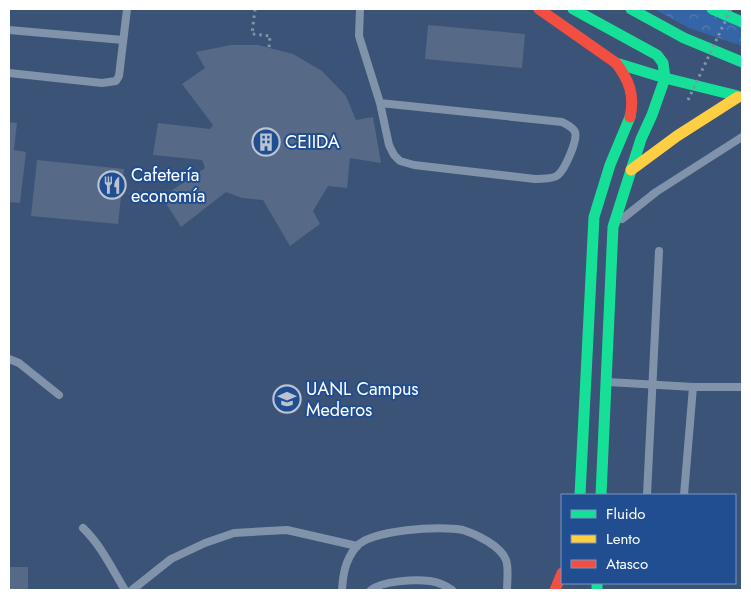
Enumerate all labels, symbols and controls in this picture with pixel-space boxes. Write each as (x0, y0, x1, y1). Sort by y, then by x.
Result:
building icon: CEIIDA (251, 127, 281, 157)
place label: CEIIDA (285, 129, 340, 155)
place label: Cafetería economía (131, 162, 205, 209)
restaurant icon: Cafetería economía (97, 170, 127, 200)
place label: UANL Campus Mederos (306, 376, 419, 423)
school or university icon: UANL Campus Mederos (272, 384, 302, 414)
legend (561, 494, 736, 584)
text: Fluido (606, 503, 645, 525)
text: Lento (606, 528, 640, 550)
text: Atasco (606, 553, 648, 575)

